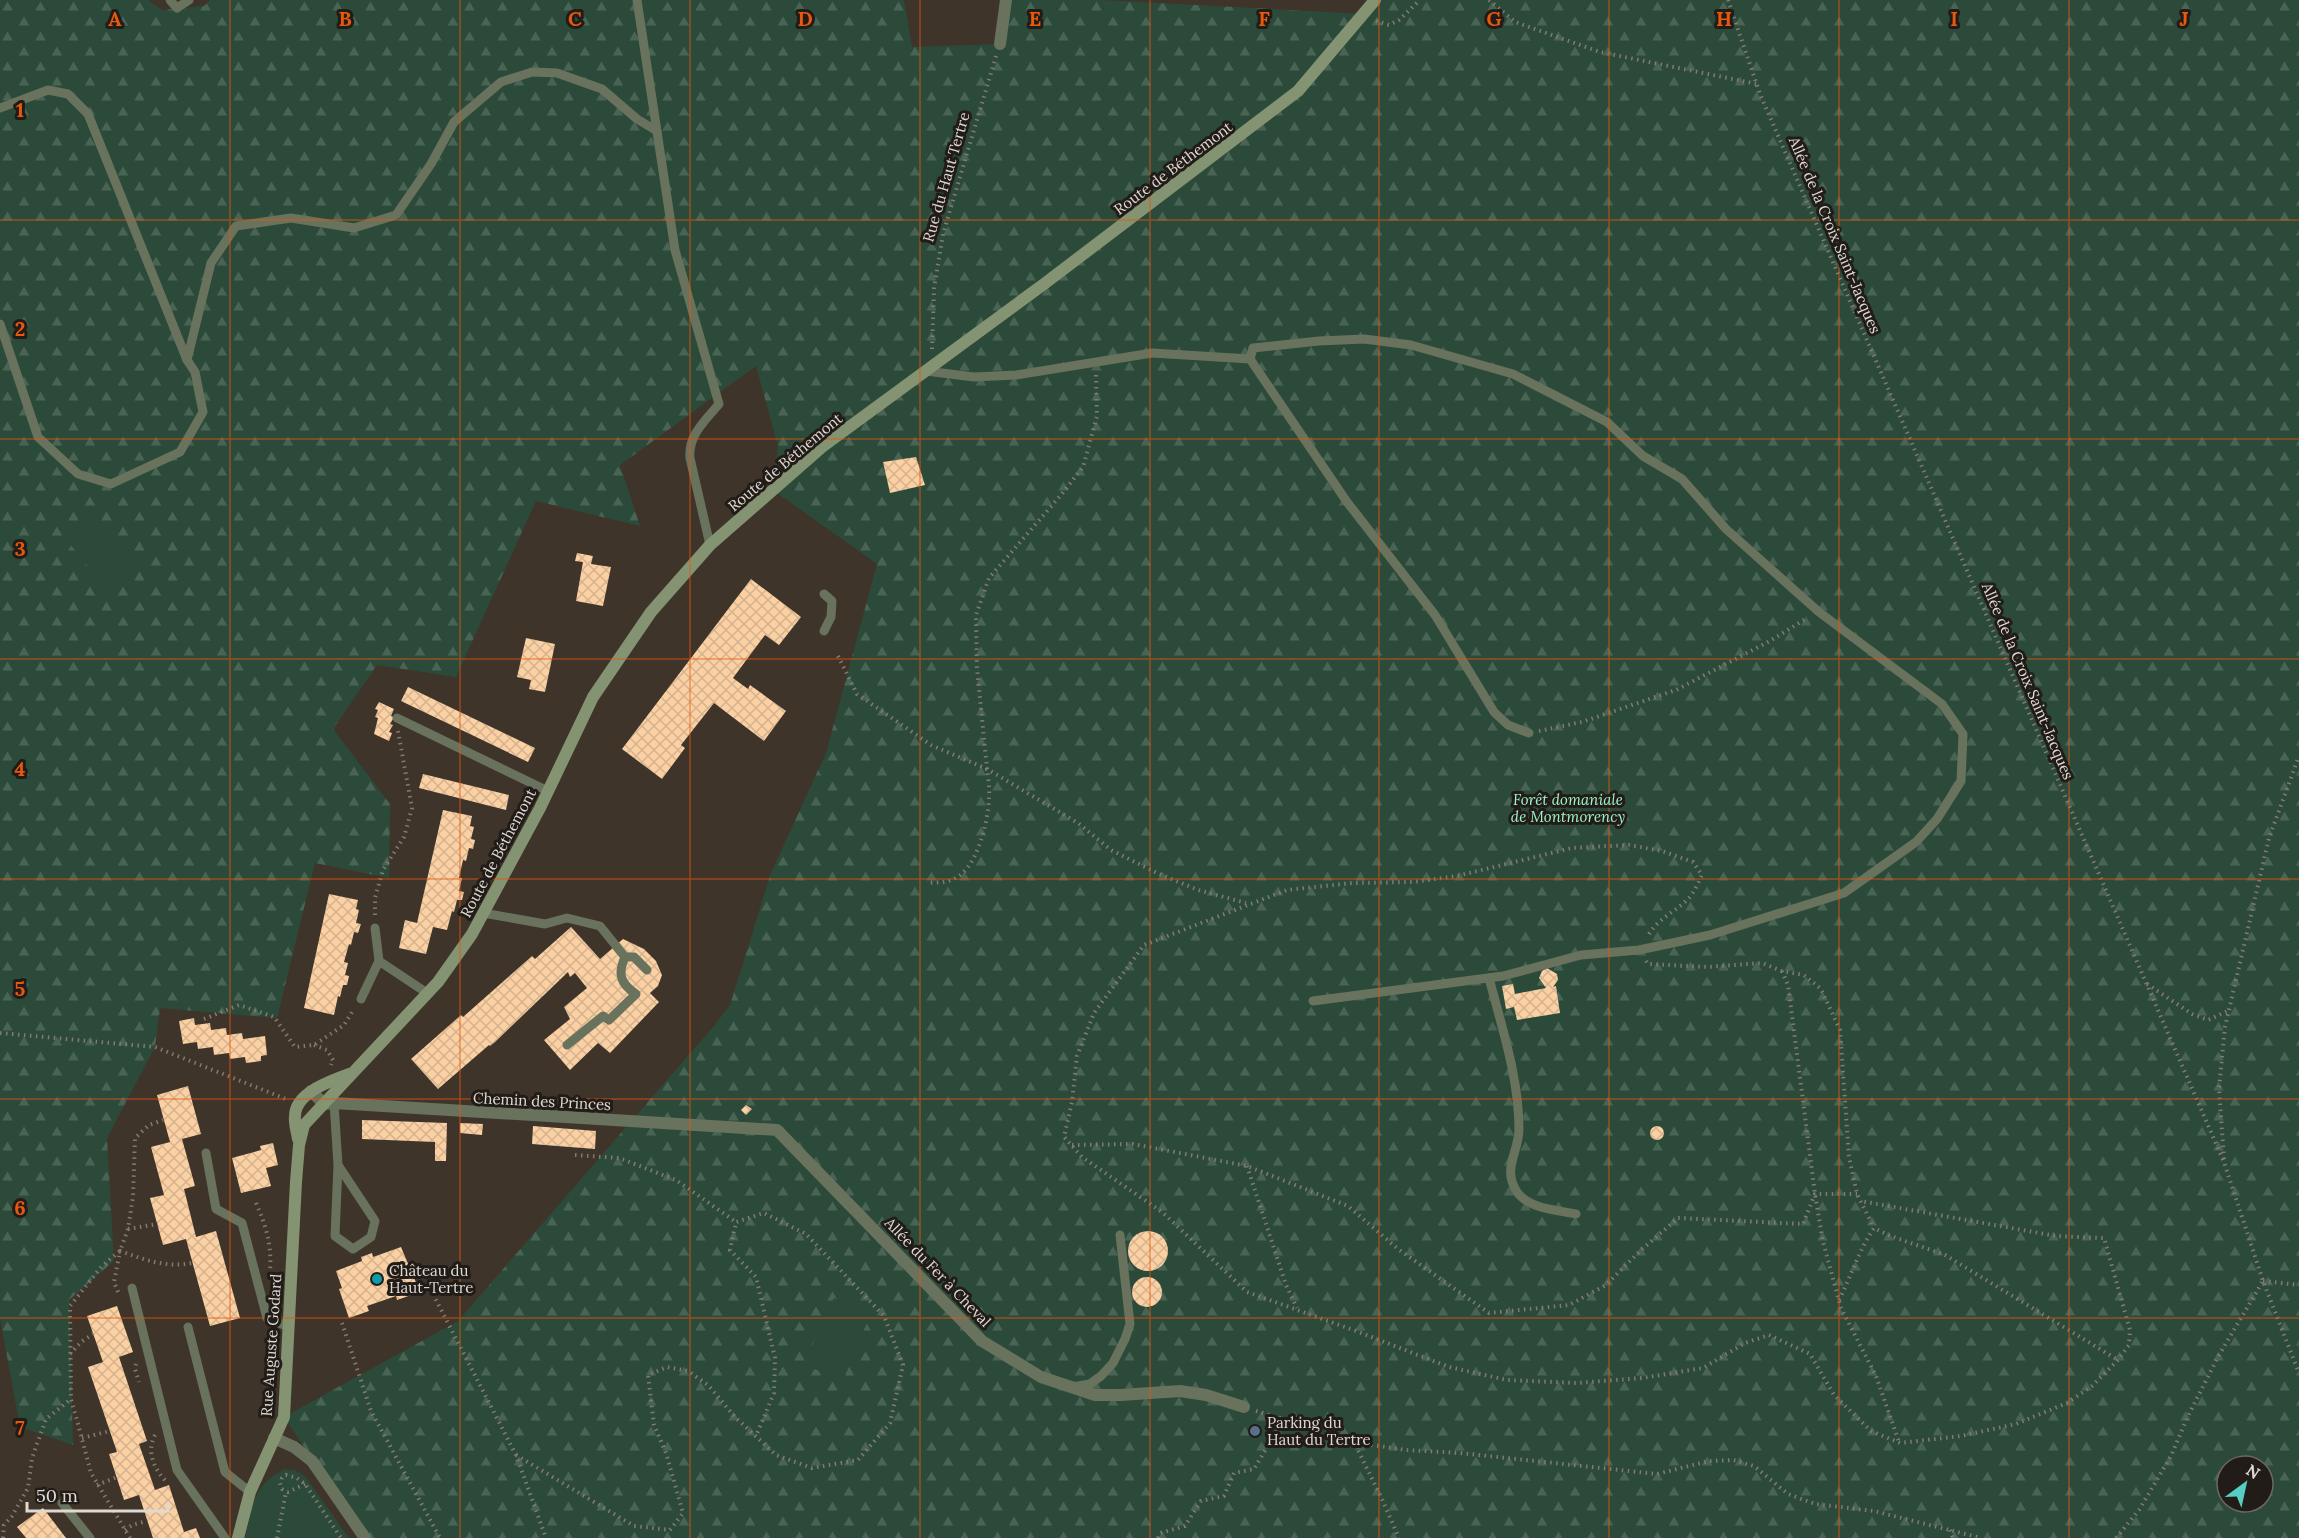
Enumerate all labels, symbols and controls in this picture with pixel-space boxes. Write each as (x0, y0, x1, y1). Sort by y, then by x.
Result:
text: A (108, 6, 122, 31)
text: B (338, 6, 352, 31)
text: C (568, 6, 582, 31)
text: D (797, 6, 813, 31)
text: E (1029, 6, 1041, 31)
text: F (1258, 6, 1270, 31)
text: G (1486, 6, 1502, 31)
text: H (1716, 6, 1732, 31)
text: I (1950, 6, 1958, 31)
text: J (2179, 6, 2189, 31)
text: 1 (16, 97, 24, 122)
street label: Rue du Haut Tertre (918, 110, 974, 244)
street label: Route de Béthemont (1110, 117, 1236, 219)
street label: Allée de la Croix Saint-Jacques (1784, 133, 1885, 336)
text: 2 (15, 316, 25, 341)
street label: Route de Béthemont (724, 409, 846, 515)
text: 3 (14, 536, 26, 561)
street label: Allée de la Croix Saint-Jacques (1977, 579, 2078, 782)
text: 4 (15, 756, 26, 781)
street label: Route de Béthemont (456, 785, 540, 921)
park label: Forêt domaniale de Montmorency (1511, 790, 1625, 826)
text: 5 (15, 976, 26, 1001)
street label: Chemin des Princes (473, 1088, 612, 1114)
text: 6 (14, 1195, 26, 1220)
street label: Allée du Fer à Cheval (880, 1213, 995, 1331)
place label: Château du Haut-Tertre (389, 1261, 473, 1297)
marker: Château du Haut-Tertre (370, 1272, 384, 1286)
street label: Rue Auguste Godard (257, 1273, 285, 1417)
place label: Parking du Haut du Tertre (1267, 1413, 1371, 1449)
text: 7 (15, 1415, 25, 1440)
marker: Parking du Haut du Tertre (1248, 1424, 1262, 1438)
north arrow (2215, 1454, 2275, 1514)
text: N (2243, 1460, 2264, 1483)
scale bar (27, 1475, 168, 1513)
text: 50 m (36, 1484, 78, 1507)

